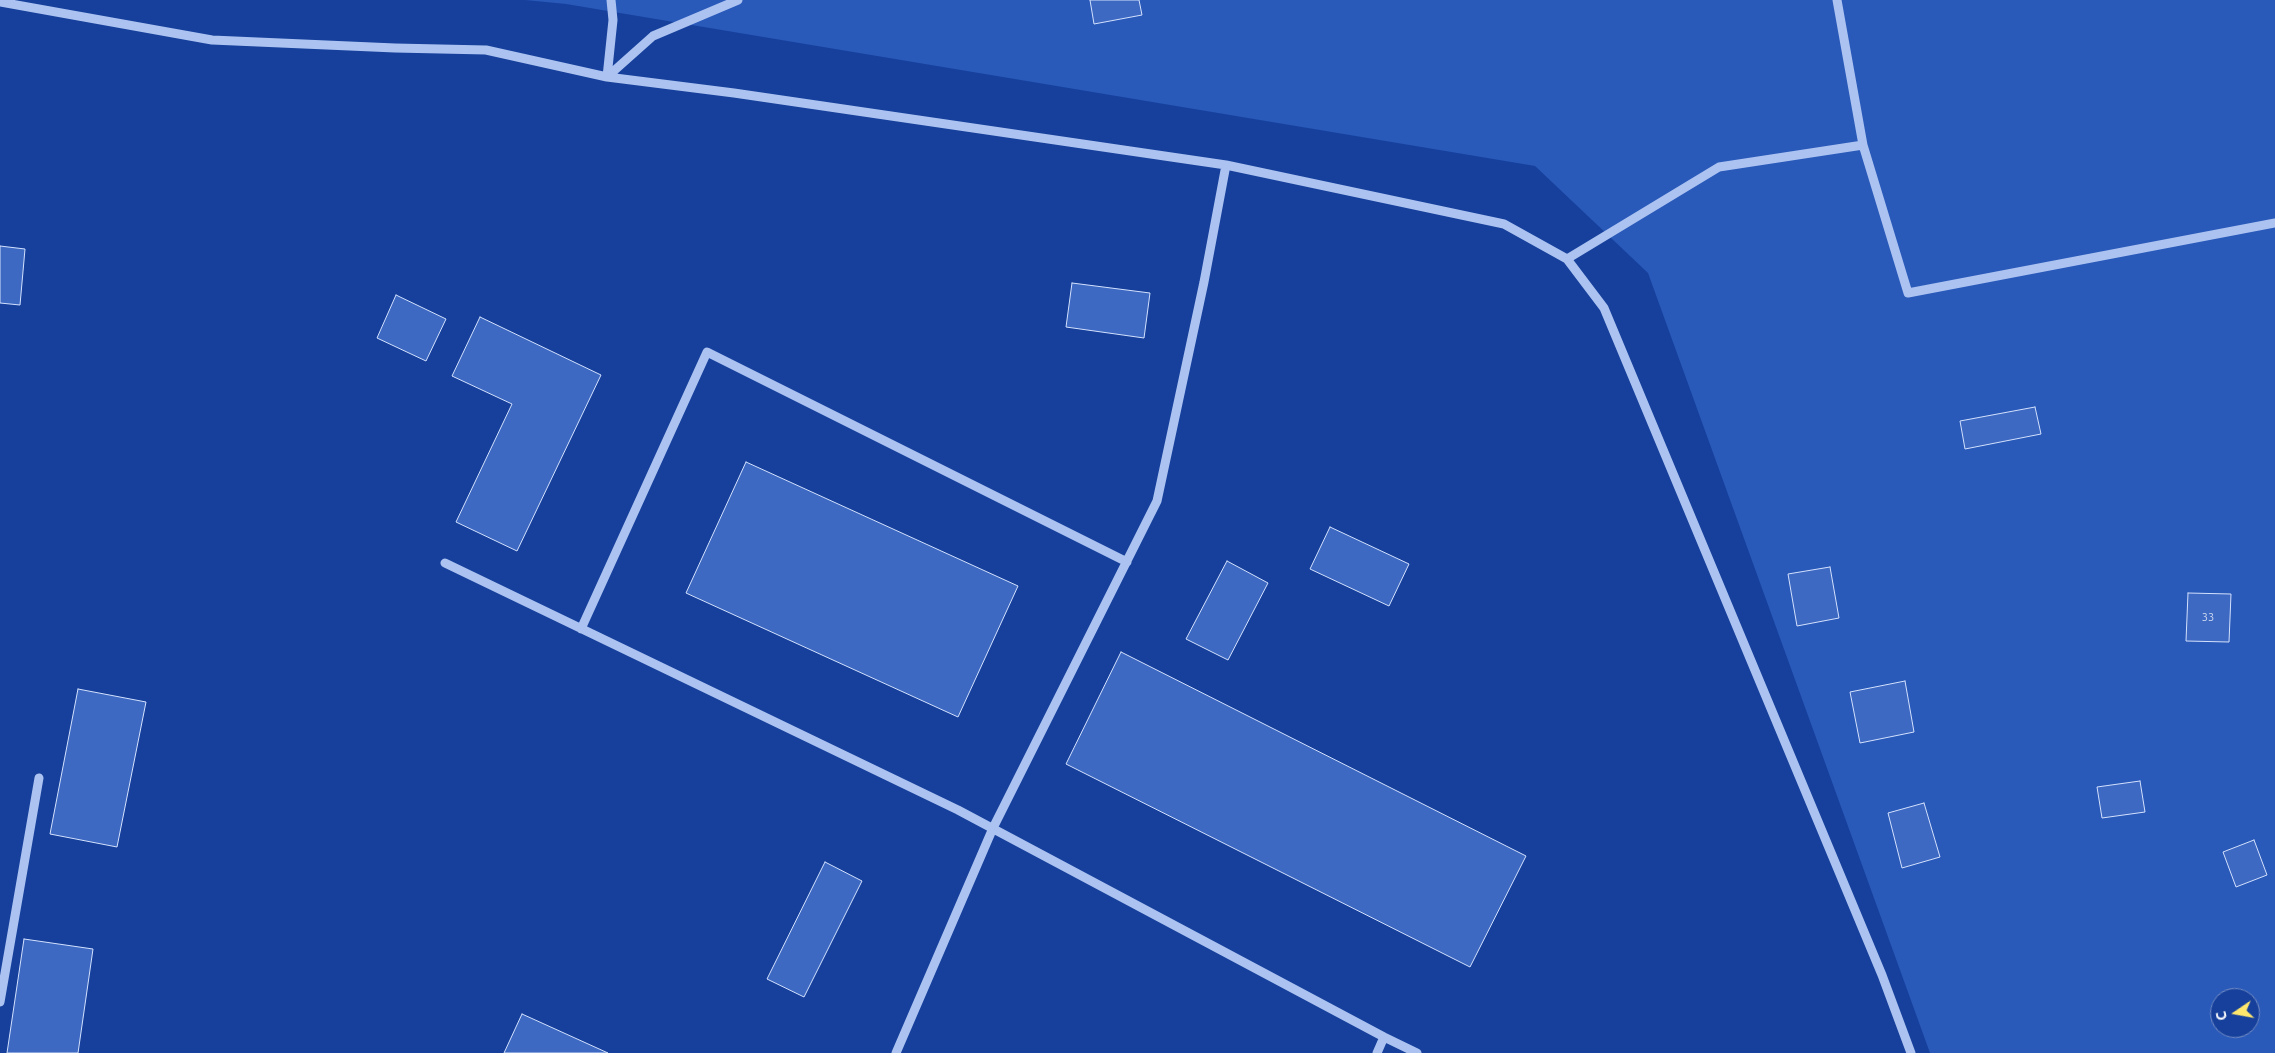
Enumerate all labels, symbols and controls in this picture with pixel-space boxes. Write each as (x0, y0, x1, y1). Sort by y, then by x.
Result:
house number: 33 (2202, 610, 2214, 624)
north arrow (2210, 988, 2260, 1038)
text: С (2213, 1010, 2230, 1022)

